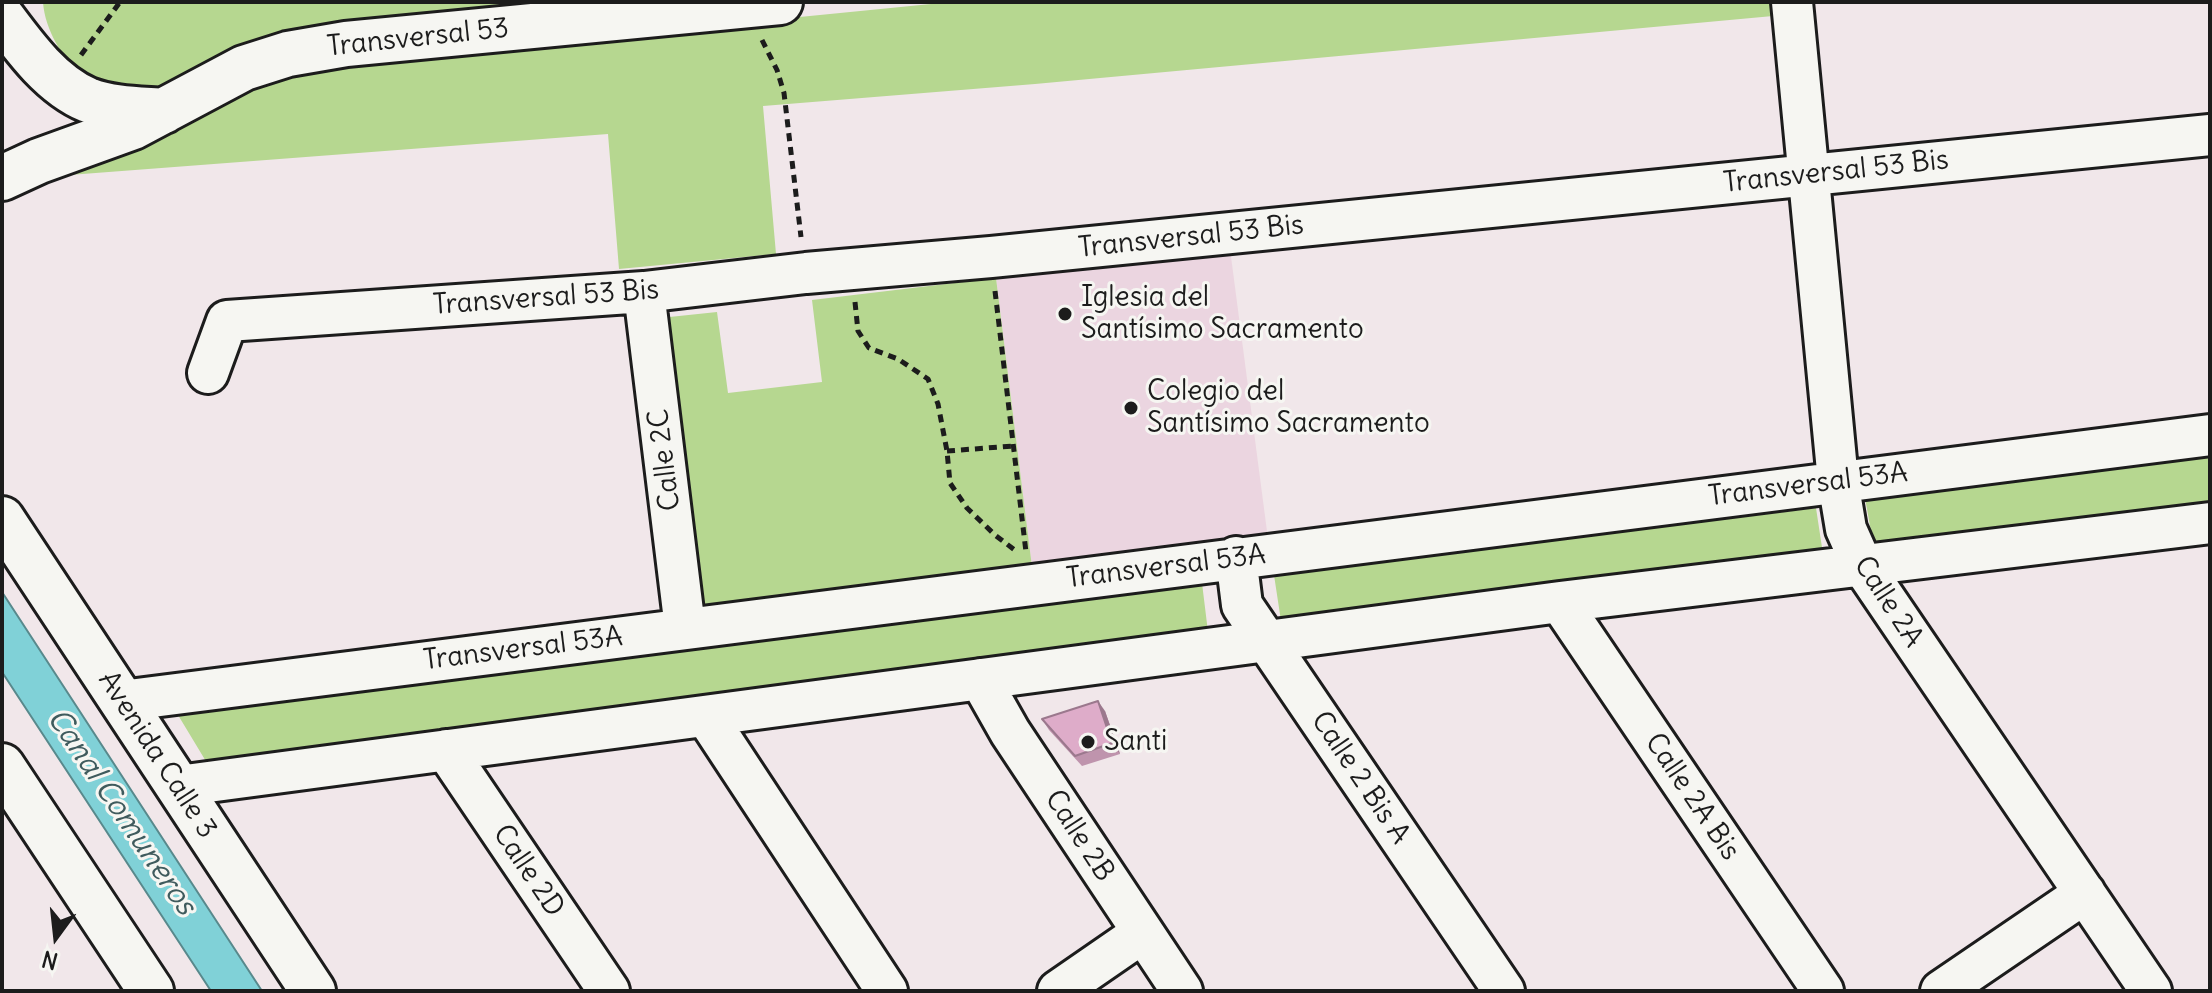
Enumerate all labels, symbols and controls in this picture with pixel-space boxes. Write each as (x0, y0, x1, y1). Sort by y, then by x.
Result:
street label: Transversal 53 (325, 12, 511, 64)
street label: Transversal 53 Bis (1722, 143, 1950, 201)
street label: Transversal 53 Bis (1077, 208, 1305, 266)
street label: Transversal 53 Bis (432, 273, 660, 323)
place label: Iglesia del Santísimo Sacramento (1081, 281, 1364, 347)
marker: Iglesia del Santísimo Sacramento (1056, 305, 1074, 323)
place label: Colegio del Santísimo Sacramento (1147, 375, 1430, 441)
marker: Colegio del Santísimo Sacramento (1122, 399, 1140, 417)
street label: Calle 2C (642, 407, 688, 513)
street label: Transversal 53A (1706, 456, 1910, 514)
street label: Transversal 53A (1064, 538, 1268, 596)
street label: Calle 2A (1846, 550, 1930, 654)
street label: Transversal 53A (421, 620, 625, 678)
street label: Avenida Calle 3 (90, 665, 224, 845)
water label: Canal Comuneros (39, 702, 203, 922)
street label: Calle 2 Bis A (1303, 705, 1417, 851)
place label: Santi (1104, 725, 1167, 759)
street label: Calle 2A Bis (1637, 727, 1747, 867)
marker: Santi (1079, 733, 1097, 751)
street label: Calle 2B (1037, 784, 1121, 888)
street label: Calle 2D (485, 819, 571, 923)
north arrow (16, 897, 96, 977)
text: N (39, 945, 61, 976)

